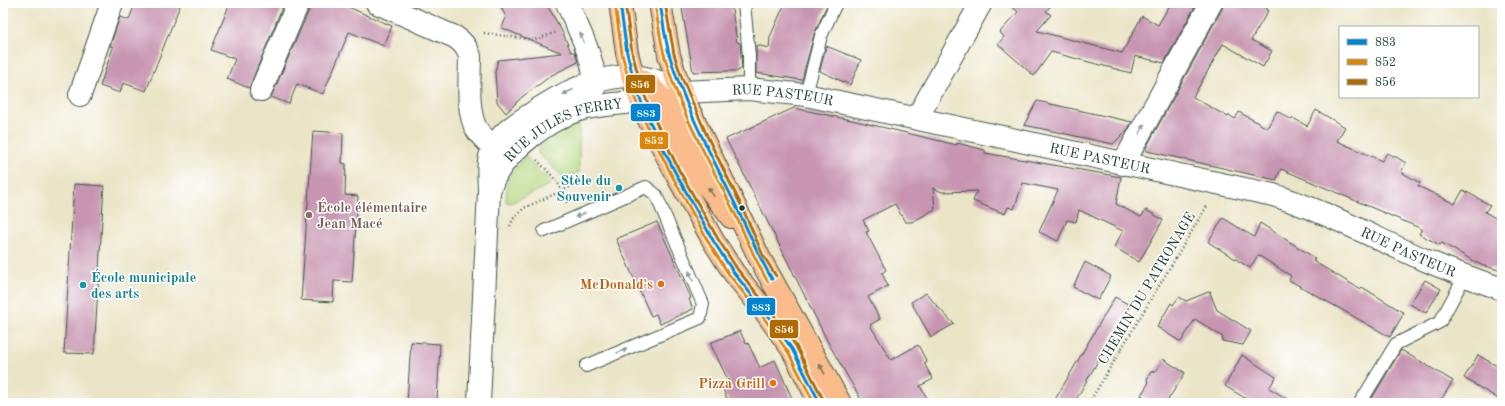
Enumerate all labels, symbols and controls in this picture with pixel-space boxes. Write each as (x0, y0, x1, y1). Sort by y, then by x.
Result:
legend (1339, 26, 1479, 98)
one-way arrow (578, 32, 584, 44)
text: 883 (1375, 37, 1396, 49)
text: 852 (1375, 56, 1396, 69)
line badge: 856 (625, 74, 656, 94)
text: 856 (1375, 76, 1396, 89)
text: 856 (630, 80, 650, 91)
street label: RUE PASTEUR (731, 83, 835, 109)
one-way arrow (562, 89, 573, 95)
street label: RUE JULES FERRY (502, 97, 623, 165)
line badge: 883 (630, 103, 661, 122)
text: 883 (636, 109, 656, 120)
one-way arrow (1138, 123, 1145, 135)
line badge: 852 (639, 131, 669, 150)
text: 852 (644, 136, 664, 147)
street label: RUE PASTEUR (1048, 141, 1151, 177)
place label: Stèle du Souvenir (556, 174, 611, 204)
marker: Stèle du Souvenir (614, 183, 624, 193)
one-way arrow (707, 186, 715, 197)
place label: École élémentaire Jean Macé (317, 198, 427, 231)
unlabelled marker (737, 203, 747, 213)
marker: École élémentaire Jean Macé (304, 210, 314, 220)
street label: CHEMIN DU PATRONAGE (1096, 210, 1198, 367)
one-way arrow (574, 213, 586, 219)
street label: RUE PASTEUR (1358, 225, 1458, 280)
place label: École municipale des arts (91, 268, 196, 301)
one-way arrow (688, 270, 694, 281)
place label: McDonald's (580, 278, 653, 292)
marker: McDonald's (656, 279, 666, 289)
marker: École municipale des arts (78, 280, 88, 290)
line badge: 883 (746, 297, 776, 316)
text: 883 (751, 303, 771, 314)
line badge: 856 (769, 319, 799, 339)
text: 856 (774, 325, 794, 336)
one-way arrow (616, 348, 628, 354)
one-way arrow (818, 363, 825, 375)
place label: Pizza Grill (698, 377, 765, 391)
marker: Pizza Grill (768, 378, 778, 388)

